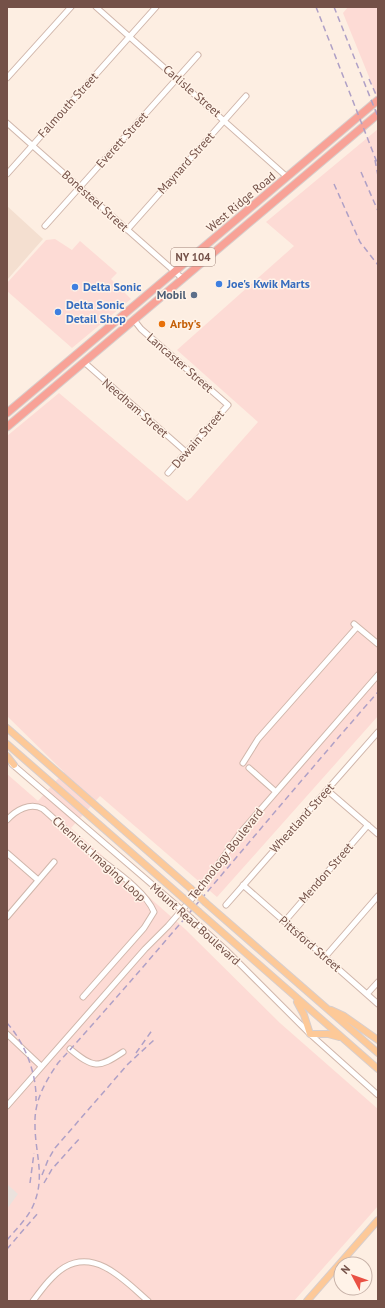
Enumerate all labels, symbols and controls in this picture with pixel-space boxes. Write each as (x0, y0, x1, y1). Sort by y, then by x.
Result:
street label: Carlisle Street (160, 61, 224, 120)
street label: Falmouth Street (34, 69, 101, 140)
street label: Everett Street (93, 109, 151, 171)
street label: Maynard Street (154, 129, 217, 197)
street label: Bonesteel Street (59, 167, 132, 234)
street label: West Ridge Road (203, 168, 278, 235)
road number: NY 104 (171, 248, 215, 266)
place label: Joe's Kwik Marts (226, 276, 310, 291)
place label: Delta Sonic (83, 279, 141, 294)
marker: Joe's Kwik Marts (214, 279, 224, 289)
marker: Delta Sonic (70, 282, 80, 292)
place label: Mobil (157, 287, 186, 302)
marker: Mobil (189, 290, 199, 300)
place label: Delta Sonic Detail Shop (66, 297, 126, 326)
marker: Delta Sonic Detail Shop (53, 307, 63, 317)
place label: Arby's (170, 316, 201, 331)
marker: Arby's (157, 319, 167, 329)
street label: Lancaster Street (144, 330, 217, 395)
street label: Needham Street (99, 375, 171, 440)
street label: Dewain Street (168, 406, 227, 471)
street label: Wheatland Street (266, 780, 337, 856)
street label: Technology Boulevard (185, 805, 266, 903)
street label: Chemical Imaging Loop (50, 813, 149, 905)
street label: Mendon Street (295, 839, 356, 906)
street label: Mount Read Boulevard (147, 879, 243, 968)
street label: Pittsford Street (276, 912, 345, 975)
north arrow (333, 1256, 373, 1296)
text: N (338, 1262, 353, 1277)

